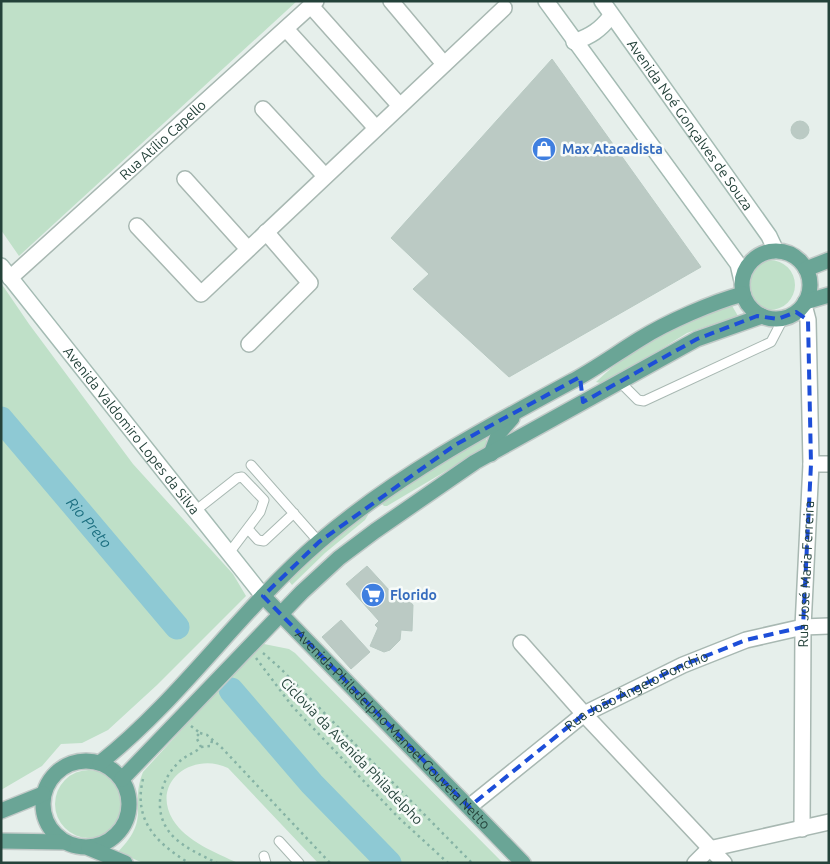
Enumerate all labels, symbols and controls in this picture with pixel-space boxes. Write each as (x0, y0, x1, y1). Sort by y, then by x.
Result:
street label: Avenida Noé Gonçalves de Souza (624, 36, 756, 213)
street label: Rua Atílio Capello (116, 97, 209, 183)
shop icon: Max Atacadista (531, 136, 557, 162)
place label: Max Atacadista (562, 141, 663, 157)
street label: Avenida Valdomiro Lopes da Silva (60, 344, 203, 517)
water label: Rio Preto (63, 494, 115, 551)
street label: Rua José Maria Ferreira (795, 500, 817, 648)
supermarket icon: Florido (360, 582, 386, 608)
place label: Florido (390, 587, 437, 603)
street label: Avenida Philadelpho Manoel Gouveia Netto (292, 626, 494, 832)
street label: Rua João Ângelo Ponchio (561, 648, 710, 734)
street label: Ciclovia da Avenida Philadelpho (278, 674, 426, 828)

